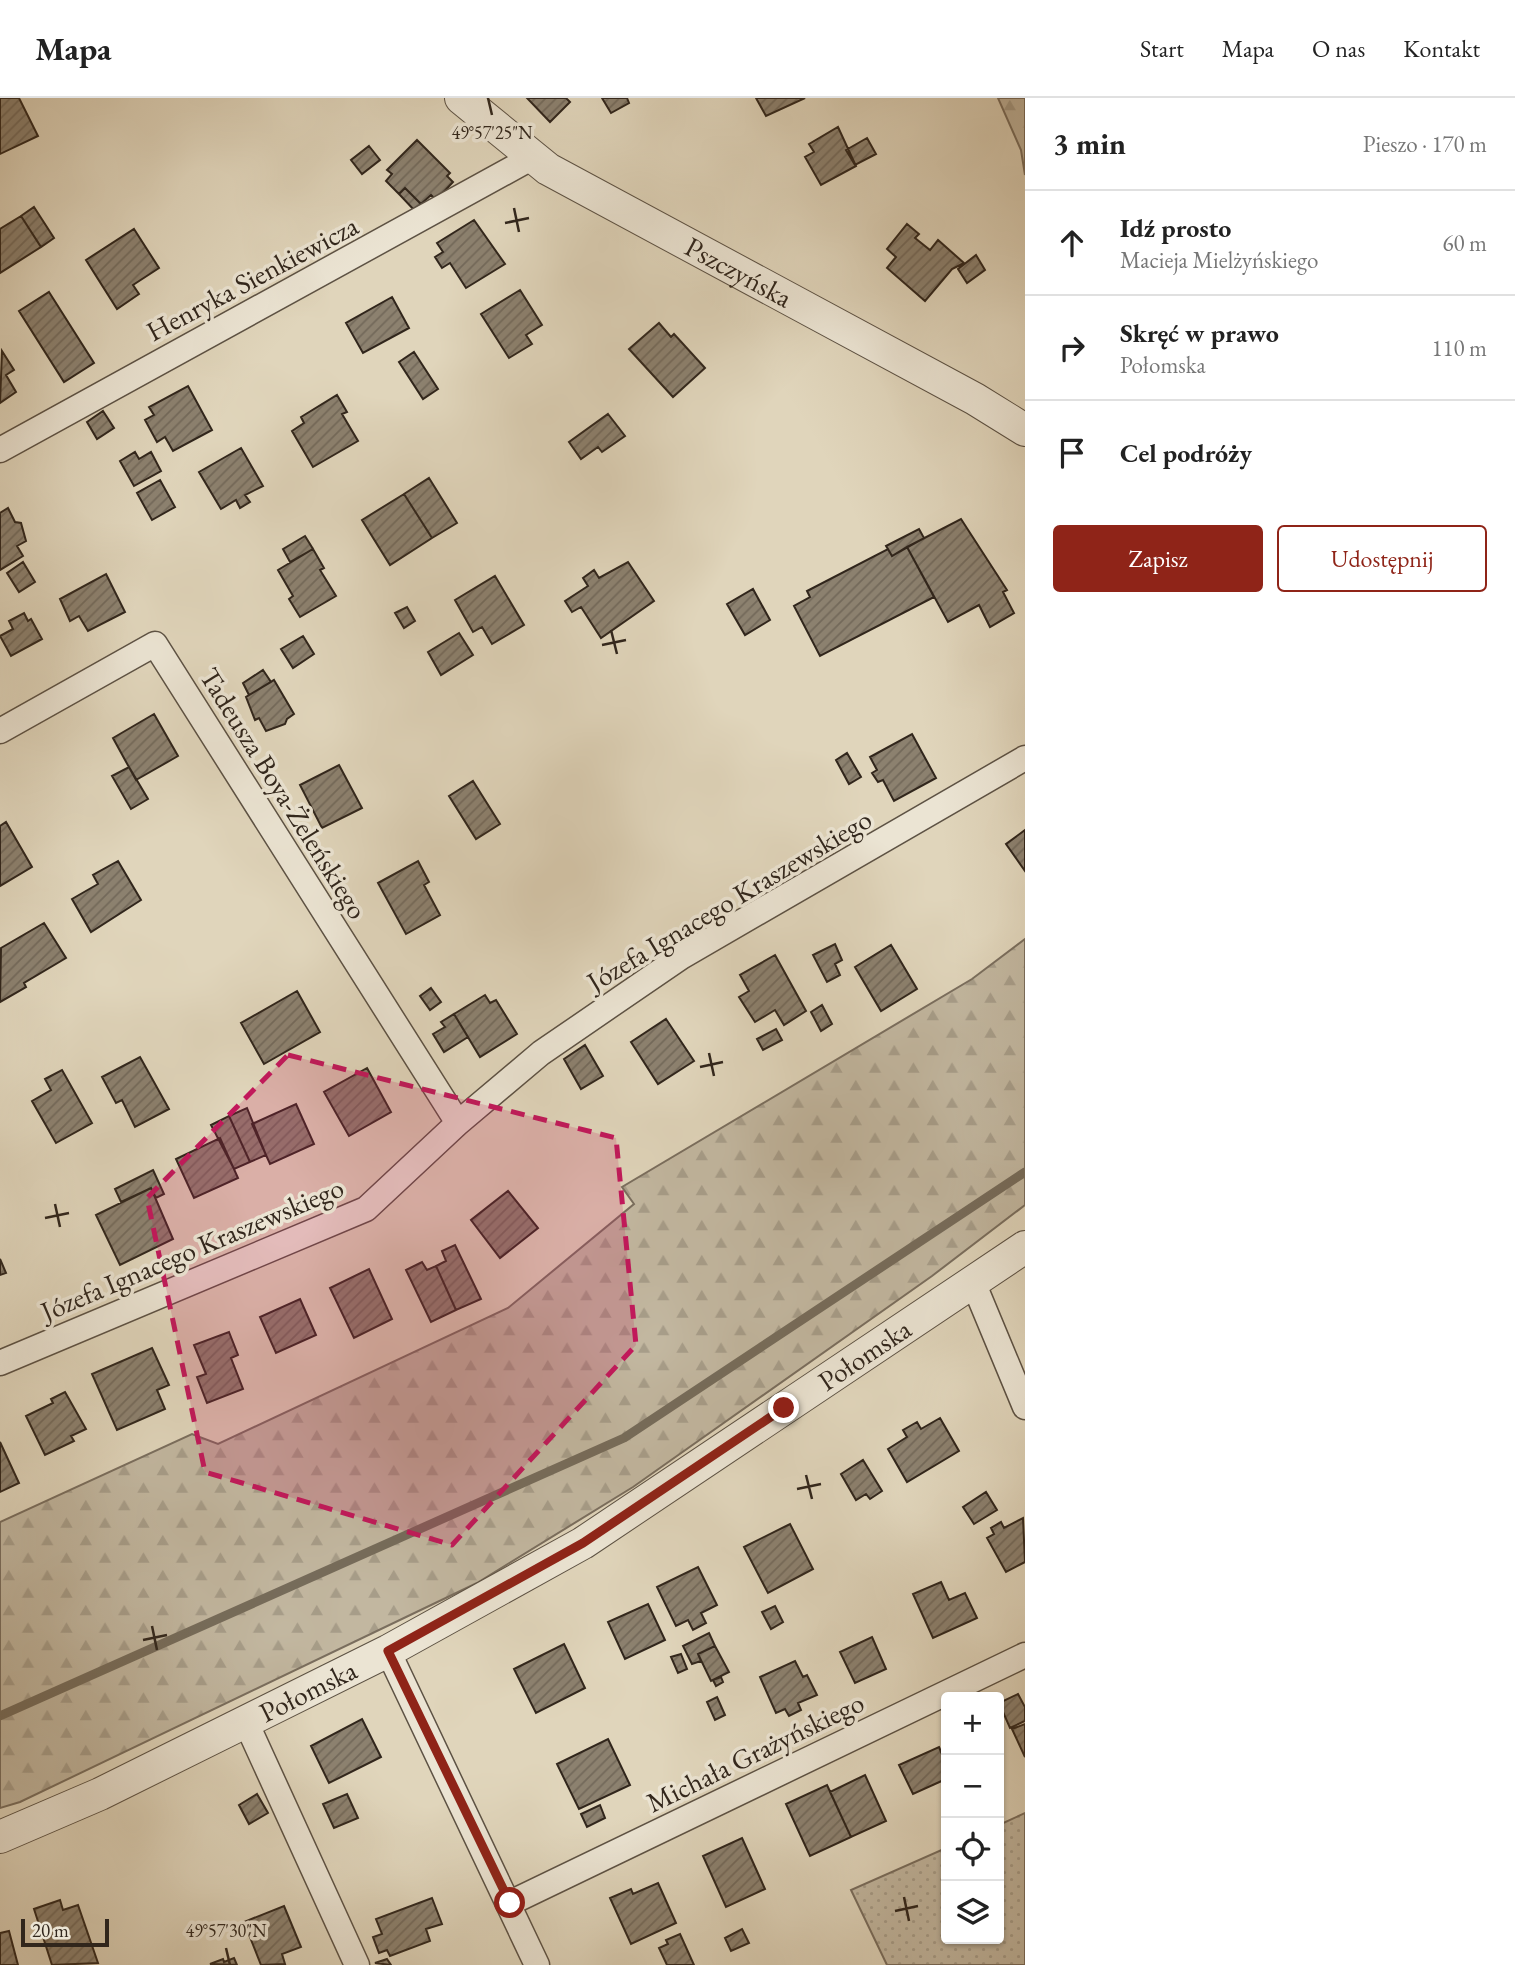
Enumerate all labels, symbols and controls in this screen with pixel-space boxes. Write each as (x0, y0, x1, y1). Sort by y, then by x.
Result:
text: Mapa (35, 27, 112, 70)
text: Start (1140, 33, 1184, 64)
text: Mapa (1222, 33, 1274, 64)
text: O nas (1312, 33, 1365, 64)
text: Kontakt (1403, 33, 1480, 64)
text: 49°57'25"N (452, 121, 533, 144)
text: 3 min (1053, 124, 1126, 163)
text: Pieszo · 170 m (1363, 129, 1487, 159)
street label: Henryka Sienkiewicza (140, 207, 365, 349)
text: Idź prosto (1120, 211, 1231, 245)
icon: ahead (1053, 224, 1091, 262)
street label: Pszczyńska (679, 228, 799, 316)
text: 60 m (1442, 228, 1487, 258)
text: Macieja Mielżyńskiego (1120, 245, 1318, 275)
text: Skręć w prawo (1120, 316, 1279, 350)
icon: right (1053, 329, 1091, 367)
text: 110 m (1431, 333, 1487, 363)
text: Połomska (1120, 350, 1206, 380)
icon: arrive (1053, 434, 1091, 472)
text: Cel podróży (1120, 436, 1252, 470)
button: Zapisz (1053, 525, 1263, 592)
button: Udostępnij (1277, 525, 1487, 592)
street label: Tadeusza Boya-Żeleńskiego (192, 661, 376, 925)
street label: Józefa Ignacego Kraszewskiego (578, 801, 878, 1000)
street label: Józefa Ignacego Kraszewskiego (33, 1169, 349, 1330)
street label: Połomska (811, 1310, 918, 1399)
route end (768, 1392, 799, 1423)
street label: Połomska (253, 1651, 363, 1730)
street label: Michała Grażyńskiego (640, 1684, 870, 1820)
map controls (941, 1692, 1004, 1944)
button: + (941, 1692, 1004, 1755)
button: − (941, 1755, 1004, 1818)
button: locate (941, 1818, 1004, 1881)
button: layers (941, 1881, 1004, 1944)
route start (494, 1887, 525, 1918)
scale bar (21, 1916, 108, 1948)
text: 20 m (32, 1918, 69, 1943)
text: 49°57'30"N (186, 1919, 267, 1942)

